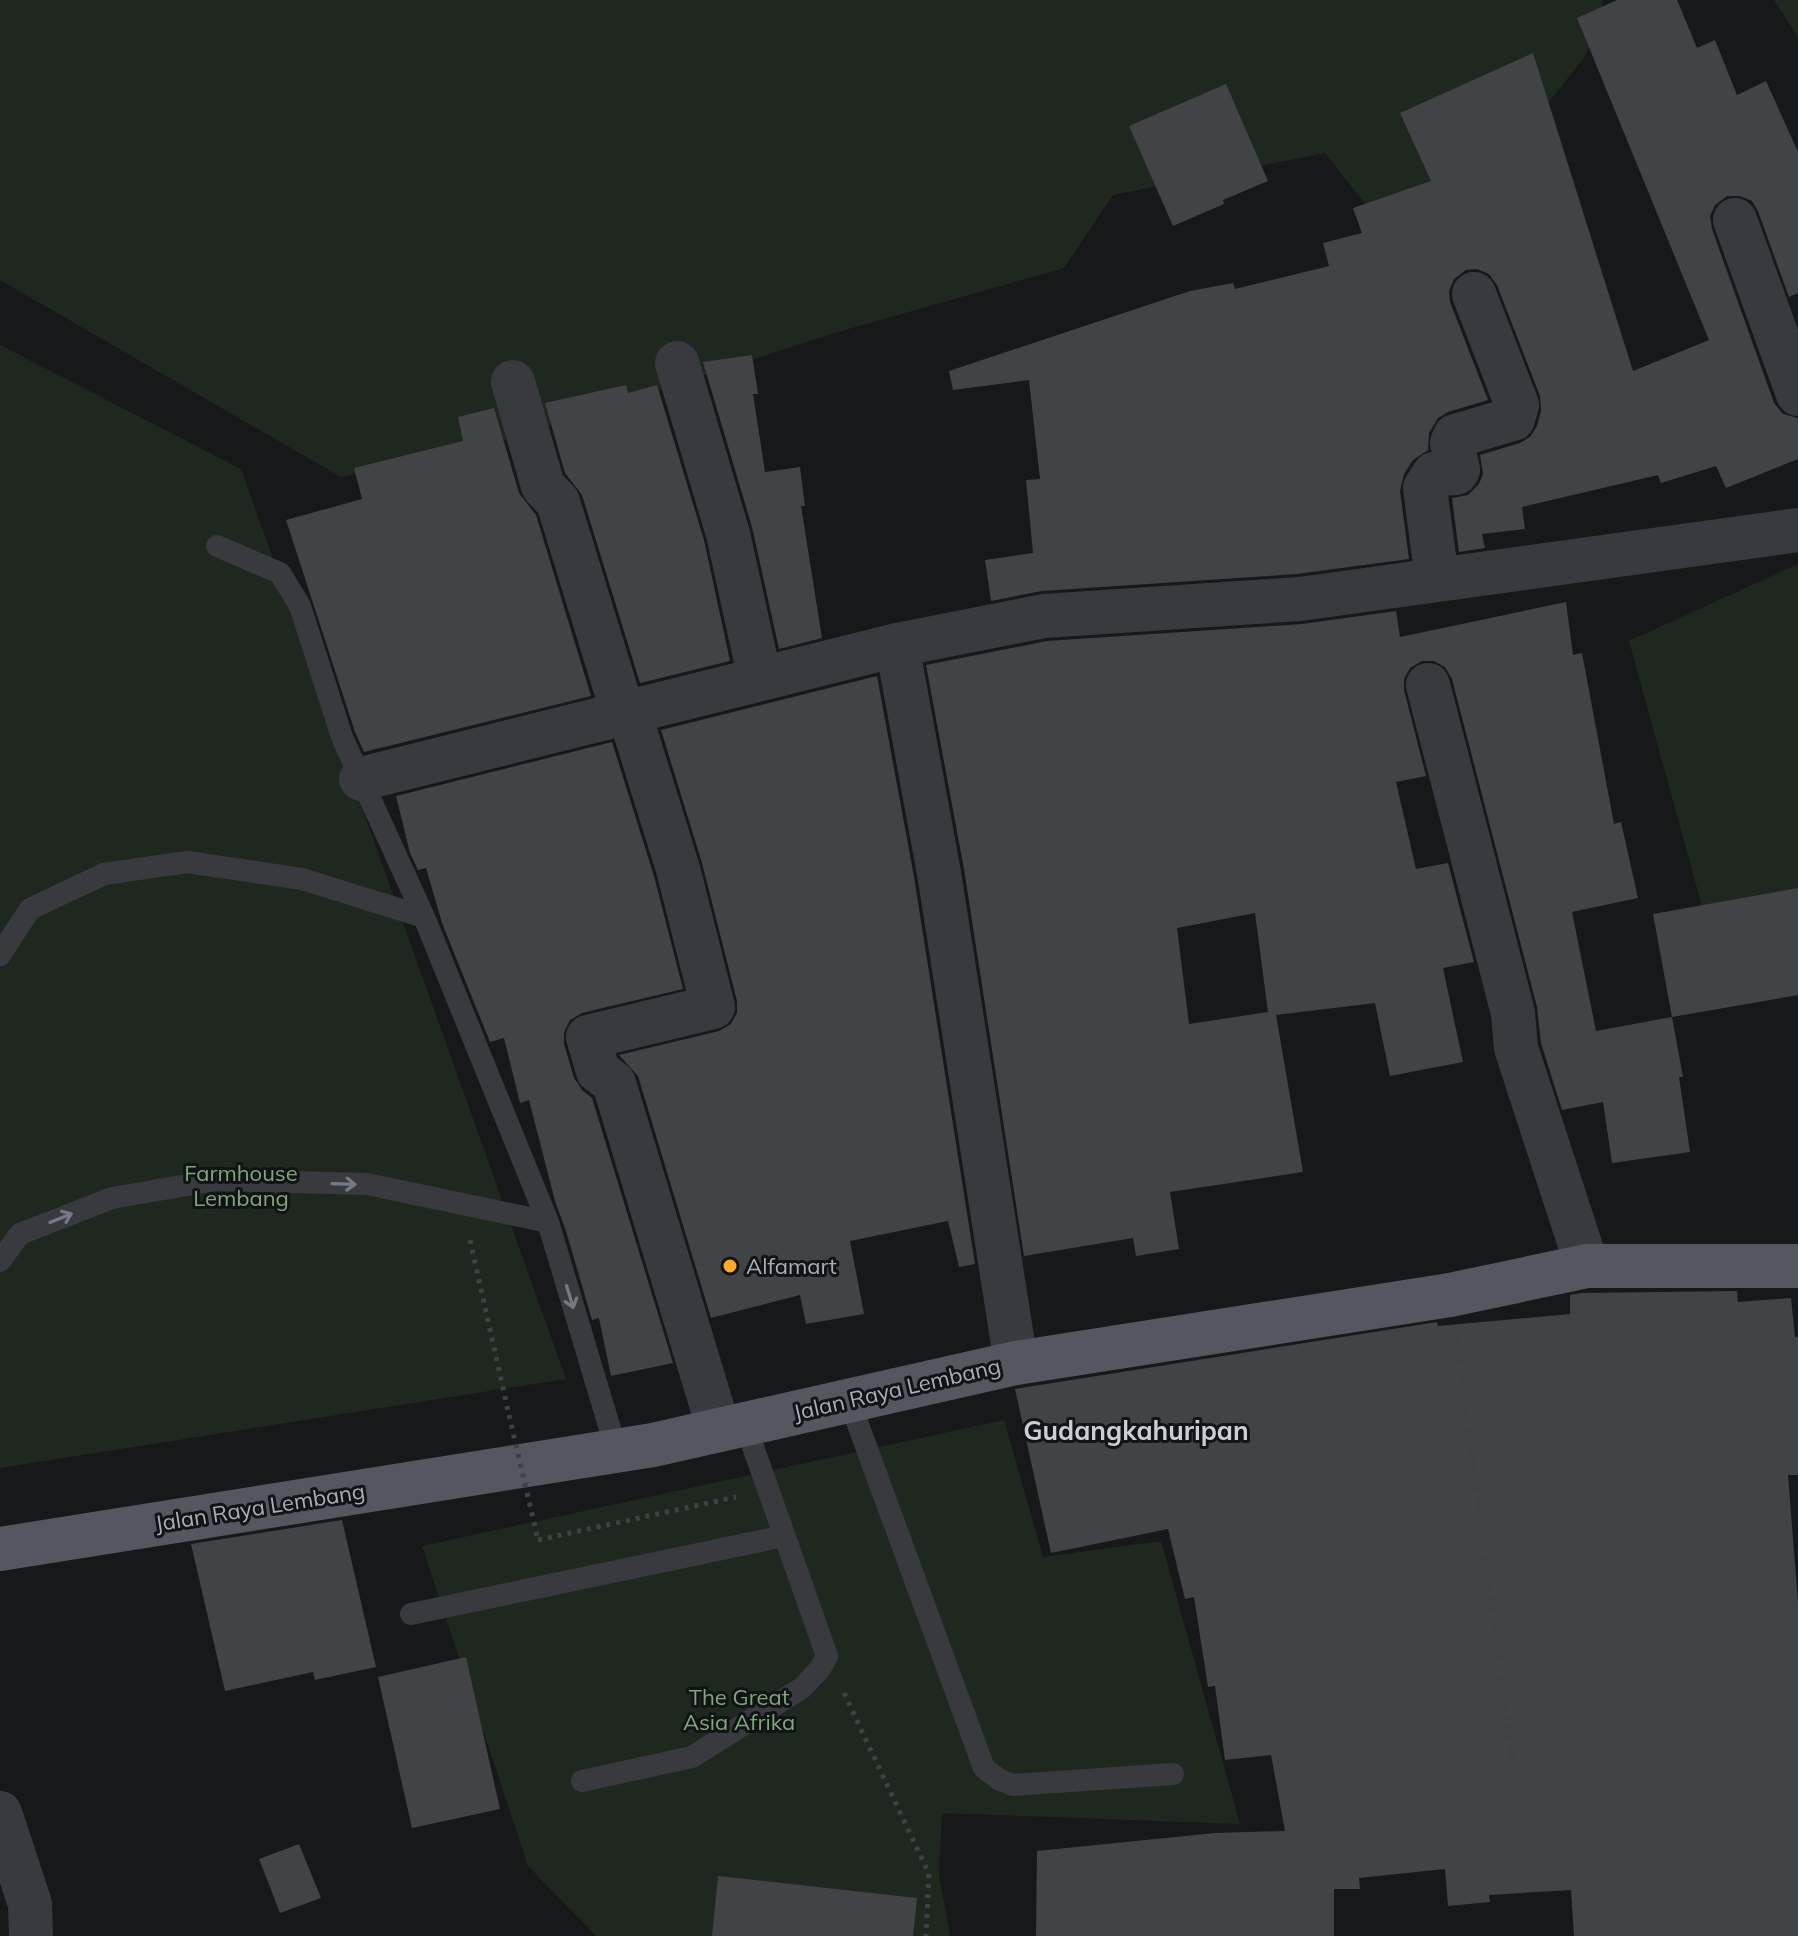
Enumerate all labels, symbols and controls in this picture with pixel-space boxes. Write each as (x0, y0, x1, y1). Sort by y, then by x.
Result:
park label: Farmhouse Lembang (184, 1159, 298, 1212)
one-way arrow (330, 1176, 357, 1191)
one-way arrow (48, 1210, 73, 1224)
place label: Alfamart (746, 1252, 837, 1280)
marker: Alfamart (721, 1257, 739, 1275)
one-way arrow (564, 1284, 578, 1309)
street label: Jalan Raya Lembang (791, 1352, 1003, 1426)
district label: Gudangkahuripan (1023, 1414, 1249, 1447)
street label: Jalan Raya Lembang (153, 1477, 367, 1537)
park label: The Great Asia Afrika (683, 1683, 795, 1736)

